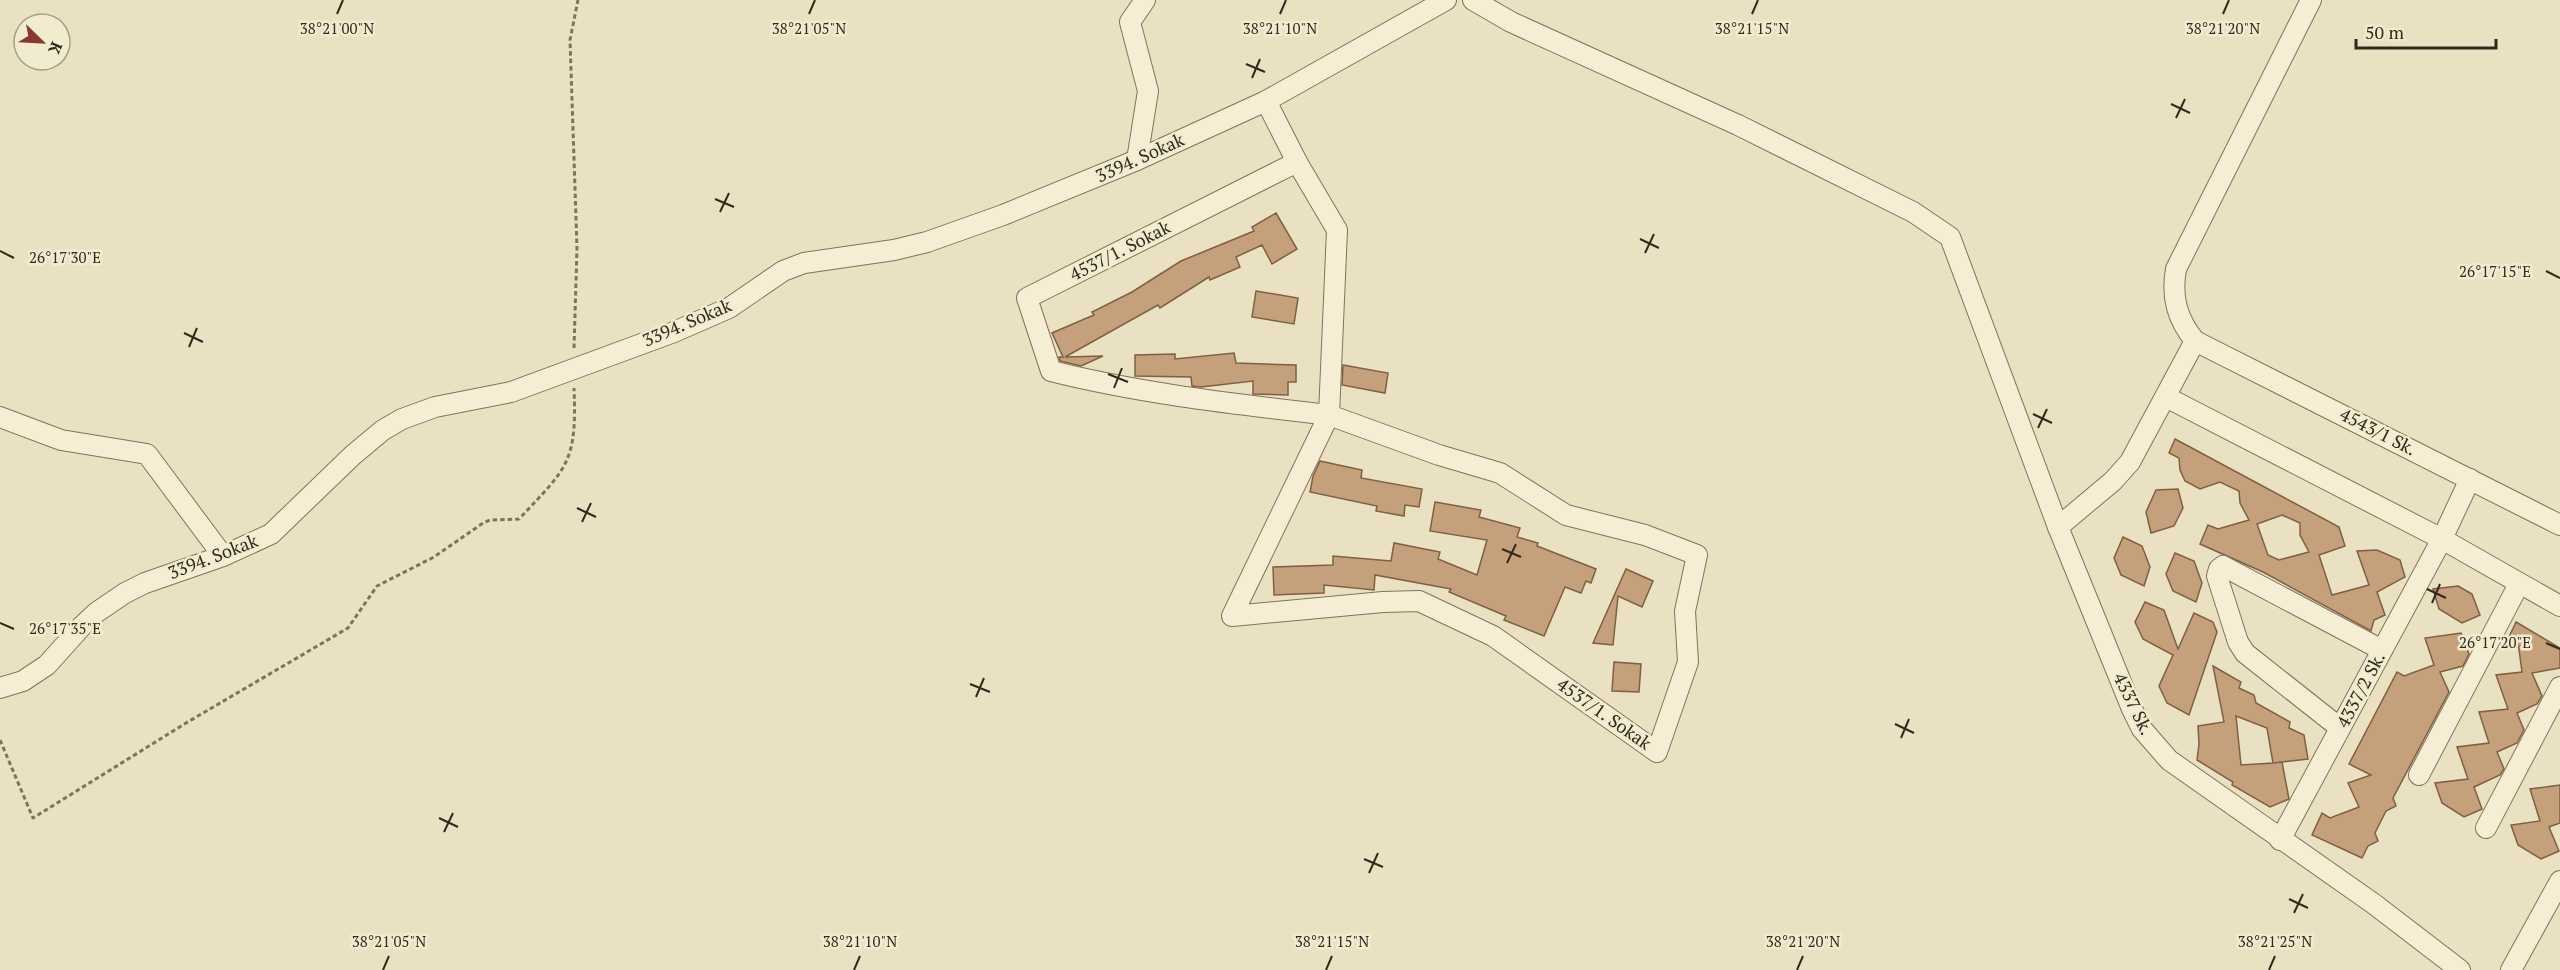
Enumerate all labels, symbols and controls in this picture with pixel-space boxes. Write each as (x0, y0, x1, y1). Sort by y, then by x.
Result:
north arrow (12, 12, 72, 72)
scale bar (2356, 12, 2496, 50)
text: 38°21'00"N (300, 18, 374, 38)
text: 38°21'05"N (772, 18, 846, 38)
text: 38°21'10"N (1243, 18, 1317, 38)
text: 38°21'15"N (1715, 18, 1789, 38)
text: 38°21'20"N (2186, 18, 2260, 38)
text: 50 m (2365, 20, 2405, 44)
text: K (43, 38, 68, 58)
street label: 3394. Sokak (1092, 127, 1188, 187)
street label: 4537/1. Sokak (1065, 214, 1175, 286)
text: 26°17'30"E (29, 247, 101, 267)
text: 26°17'15"E (2459, 261, 2531, 281)
street label: 3394. Sokak (639, 292, 735, 352)
street label: 4543/1 Sk. (2336, 402, 2421, 461)
street label: 3394. Sokak (164, 528, 262, 584)
text: 26°17'35"E (29, 618, 101, 638)
text: 26°17'20"E (2459, 632, 2531, 652)
street label: 4337/2 Sk. (2330, 647, 2390, 732)
street label: 4337 Sk. (2108, 668, 2159, 739)
street label: 4537/1. Sokak (1553, 672, 1657, 755)
text: 38°21'05"N (352, 931, 426, 951)
text: 38°21'10"N (823, 931, 897, 951)
text: 38°21'15"N (1295, 931, 1369, 951)
text: 38°21'20"N (1766, 931, 1840, 951)
text: 38°21'25"N (2238, 931, 2312, 951)

